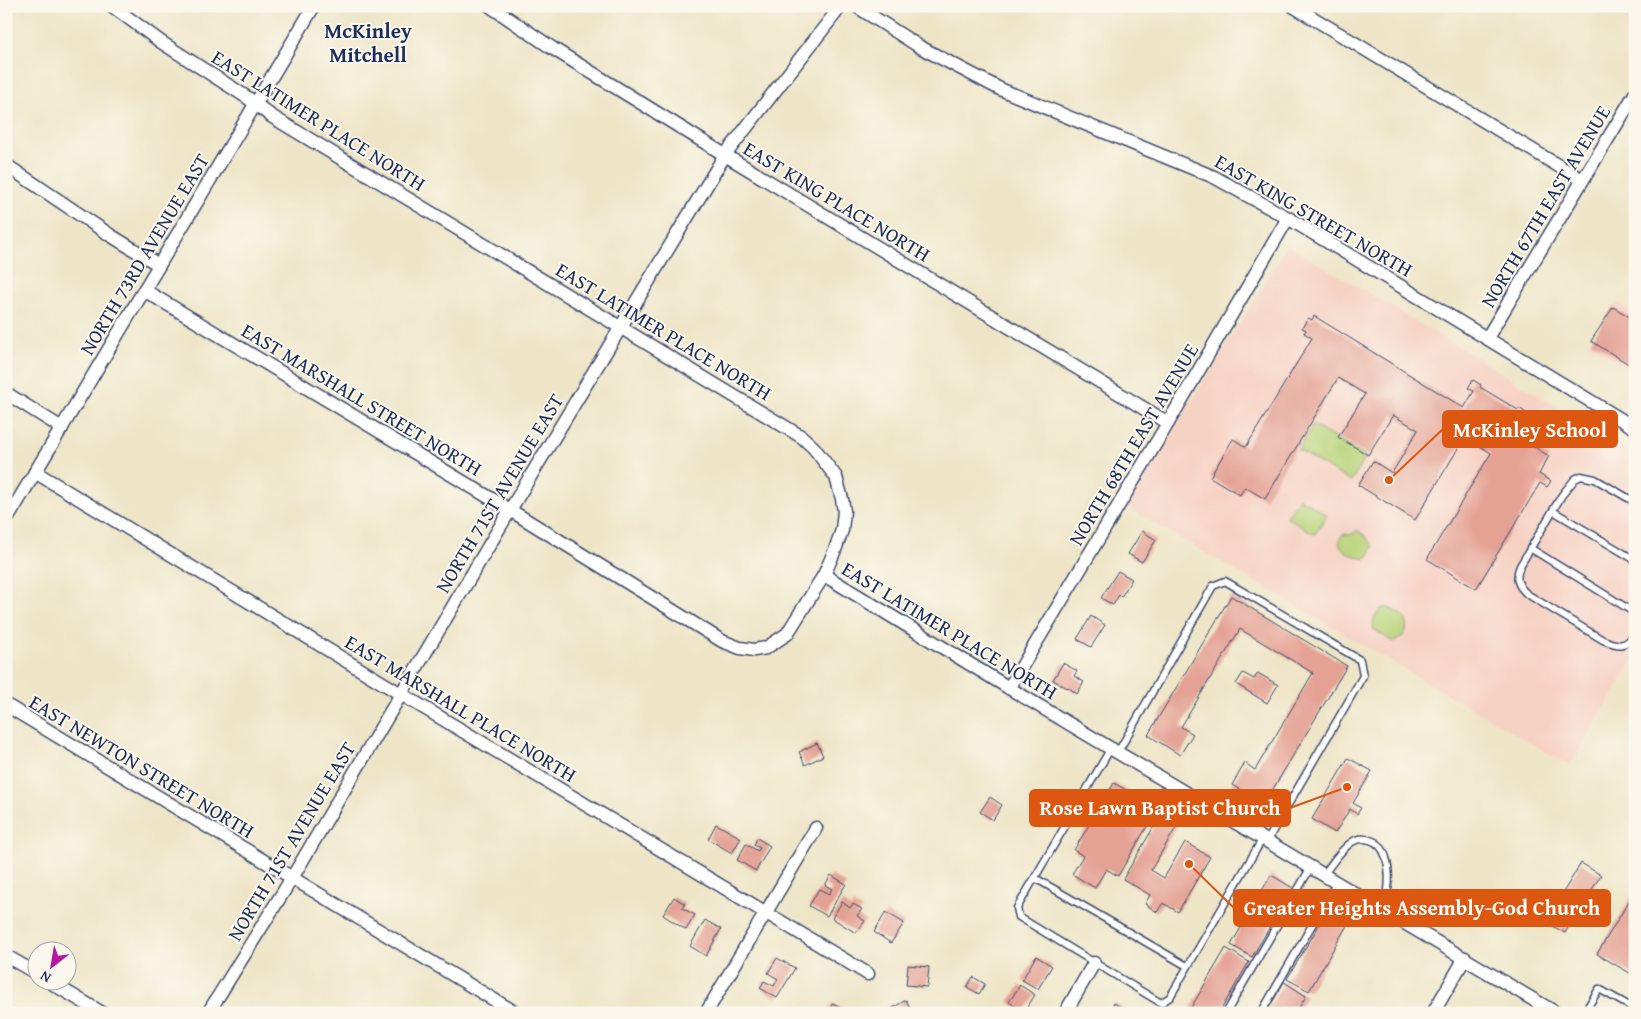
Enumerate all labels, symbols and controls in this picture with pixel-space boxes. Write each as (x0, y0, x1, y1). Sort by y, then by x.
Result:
district label: McKinley Mitchell (324, 15, 412, 70)
street label: EAST LATIMER PLACE NORTH (207, 42, 431, 198)
street label: NORTH 67TH EAST AVENUE (1473, 99, 1617, 313)
street label: EAST KING PLACE NORTH (738, 134, 936, 268)
street label: EAST KING STREET NORTH (1210, 146, 1418, 284)
street label: NORTH 73RD AVENUE EAST (72, 148, 216, 360)
street label: EAST LATIMER PLACE NORTH (551, 255, 777, 407)
street label: EAST MARSHALL STREET NORTH (236, 316, 488, 482)
street label: NORTH 68TH EAST AVENUE (1061, 337, 1205, 551)
street label: NORTH 71ST AVENUE EAST (428, 388, 570, 598)
callout: McKinley School (1443, 411, 1617, 447)
text: McKinley School (1453, 414, 1607, 445)
street label: EAST LATIMER PLACE NORTH (837, 554, 1063, 706)
street label: EAST MARSHALL PLACE NORTH (340, 627, 582, 789)
street label: EAST NEWTON STREET NORTH (24, 687, 260, 845)
street label: NORTH 71ST AVENUE EAST (220, 736, 362, 946)
callout: Rose Lawn Baptist Church (1030, 790, 1290, 826)
text: Rose Lawn Baptist Church (1040, 792, 1281, 823)
callout: Greater Heights Assembly-God Church (1234, 890, 1610, 926)
text: Greater Heights Assembly-God Church (1244, 892, 1601, 923)
north arrow (28, 942, 78, 992)
text: N (36, 966, 54, 988)

